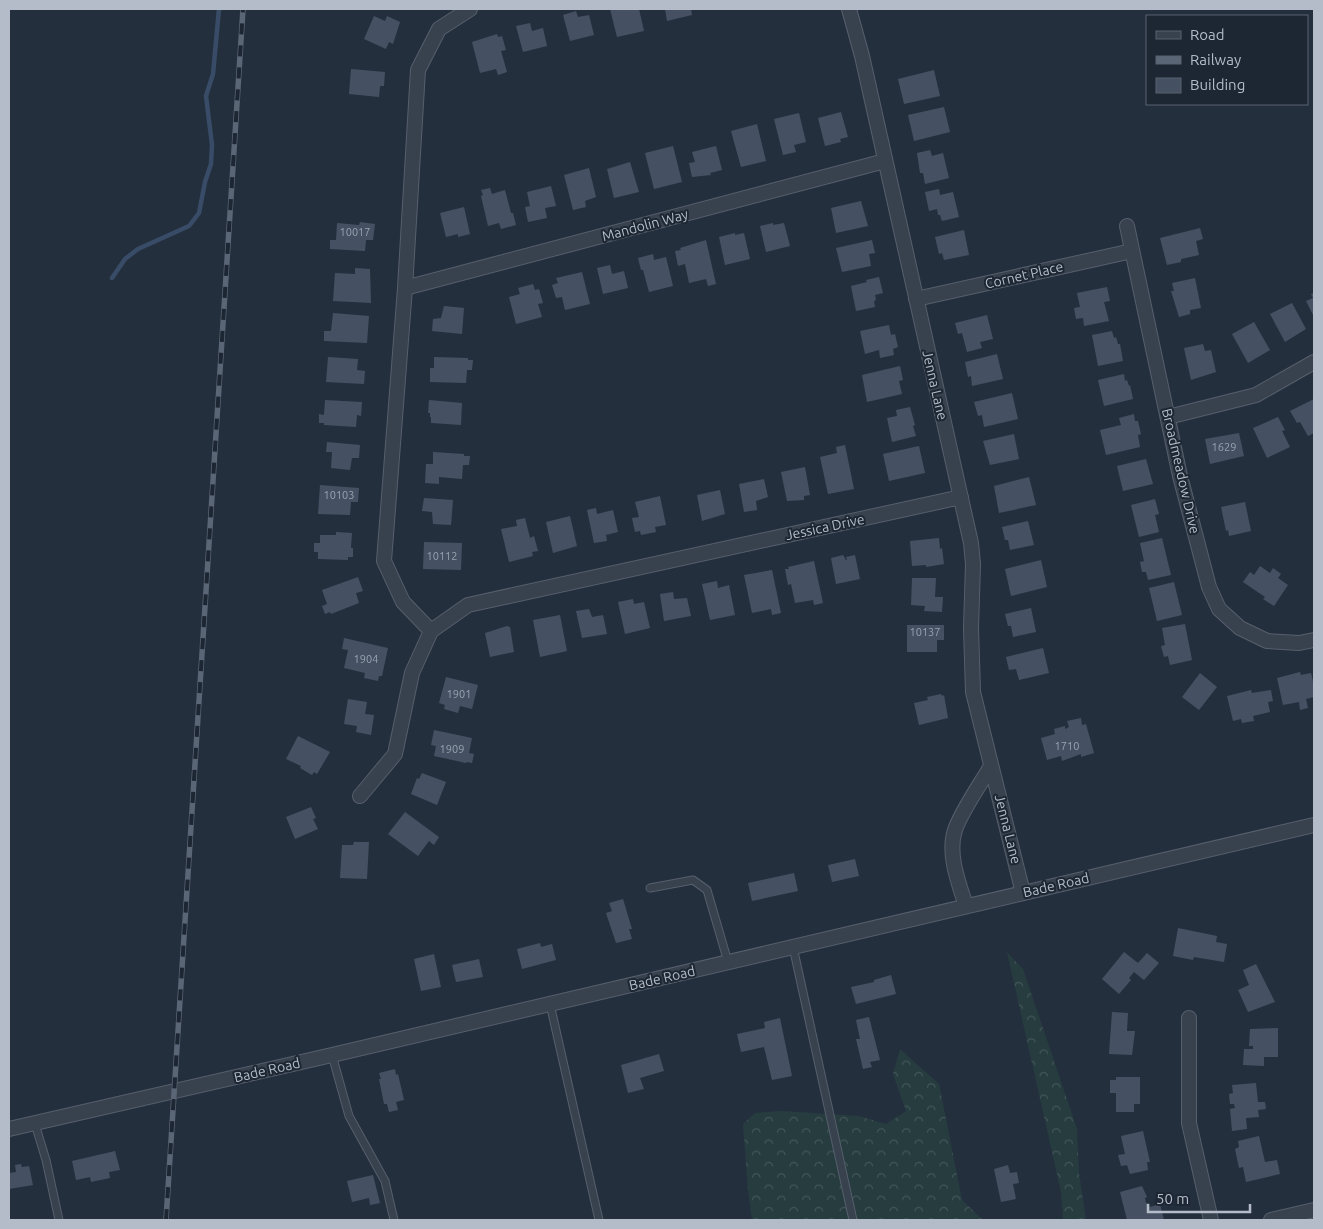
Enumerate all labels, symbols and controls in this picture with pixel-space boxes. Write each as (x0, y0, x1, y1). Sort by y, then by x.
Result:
legend (1146, 15, 1308, 105)
text: Road (1190, 26, 1225, 43)
text: Railway (1190, 51, 1241, 68)
text: Building (1190, 76, 1245, 93)
street label: Mandolin Way (600, 206, 690, 244)
house number: 10017 (339, 226, 371, 238)
street label: Cornet Place (983, 258, 1065, 292)
street label: Jenna Lane (919, 349, 951, 421)
street label: Broadmeadow Drive (1159, 407, 1203, 535)
house number: 1629 (1212, 441, 1236, 453)
house number: 10103 (323, 489, 355, 501)
street label: Jessica Drive (784, 511, 866, 543)
house number: 10112 (426, 550, 458, 562)
house number: 10137 (909, 626, 941, 638)
house number: 1904 (354, 653, 378, 665)
house number: 1901 (447, 688, 471, 700)
house number: 1710 (1055, 740, 1079, 752)
house number: 1909 (440, 743, 464, 755)
street label: Jenna Lane (992, 793, 1024, 865)
street label: Bade Road (1021, 870, 1091, 900)
street label: Bade Road (627, 963, 697, 993)
street label: Bade Road (232, 1055, 302, 1085)
scale bar (1148, 1182, 1250, 1214)
text: 50 m (1156, 1190, 1189, 1207)

